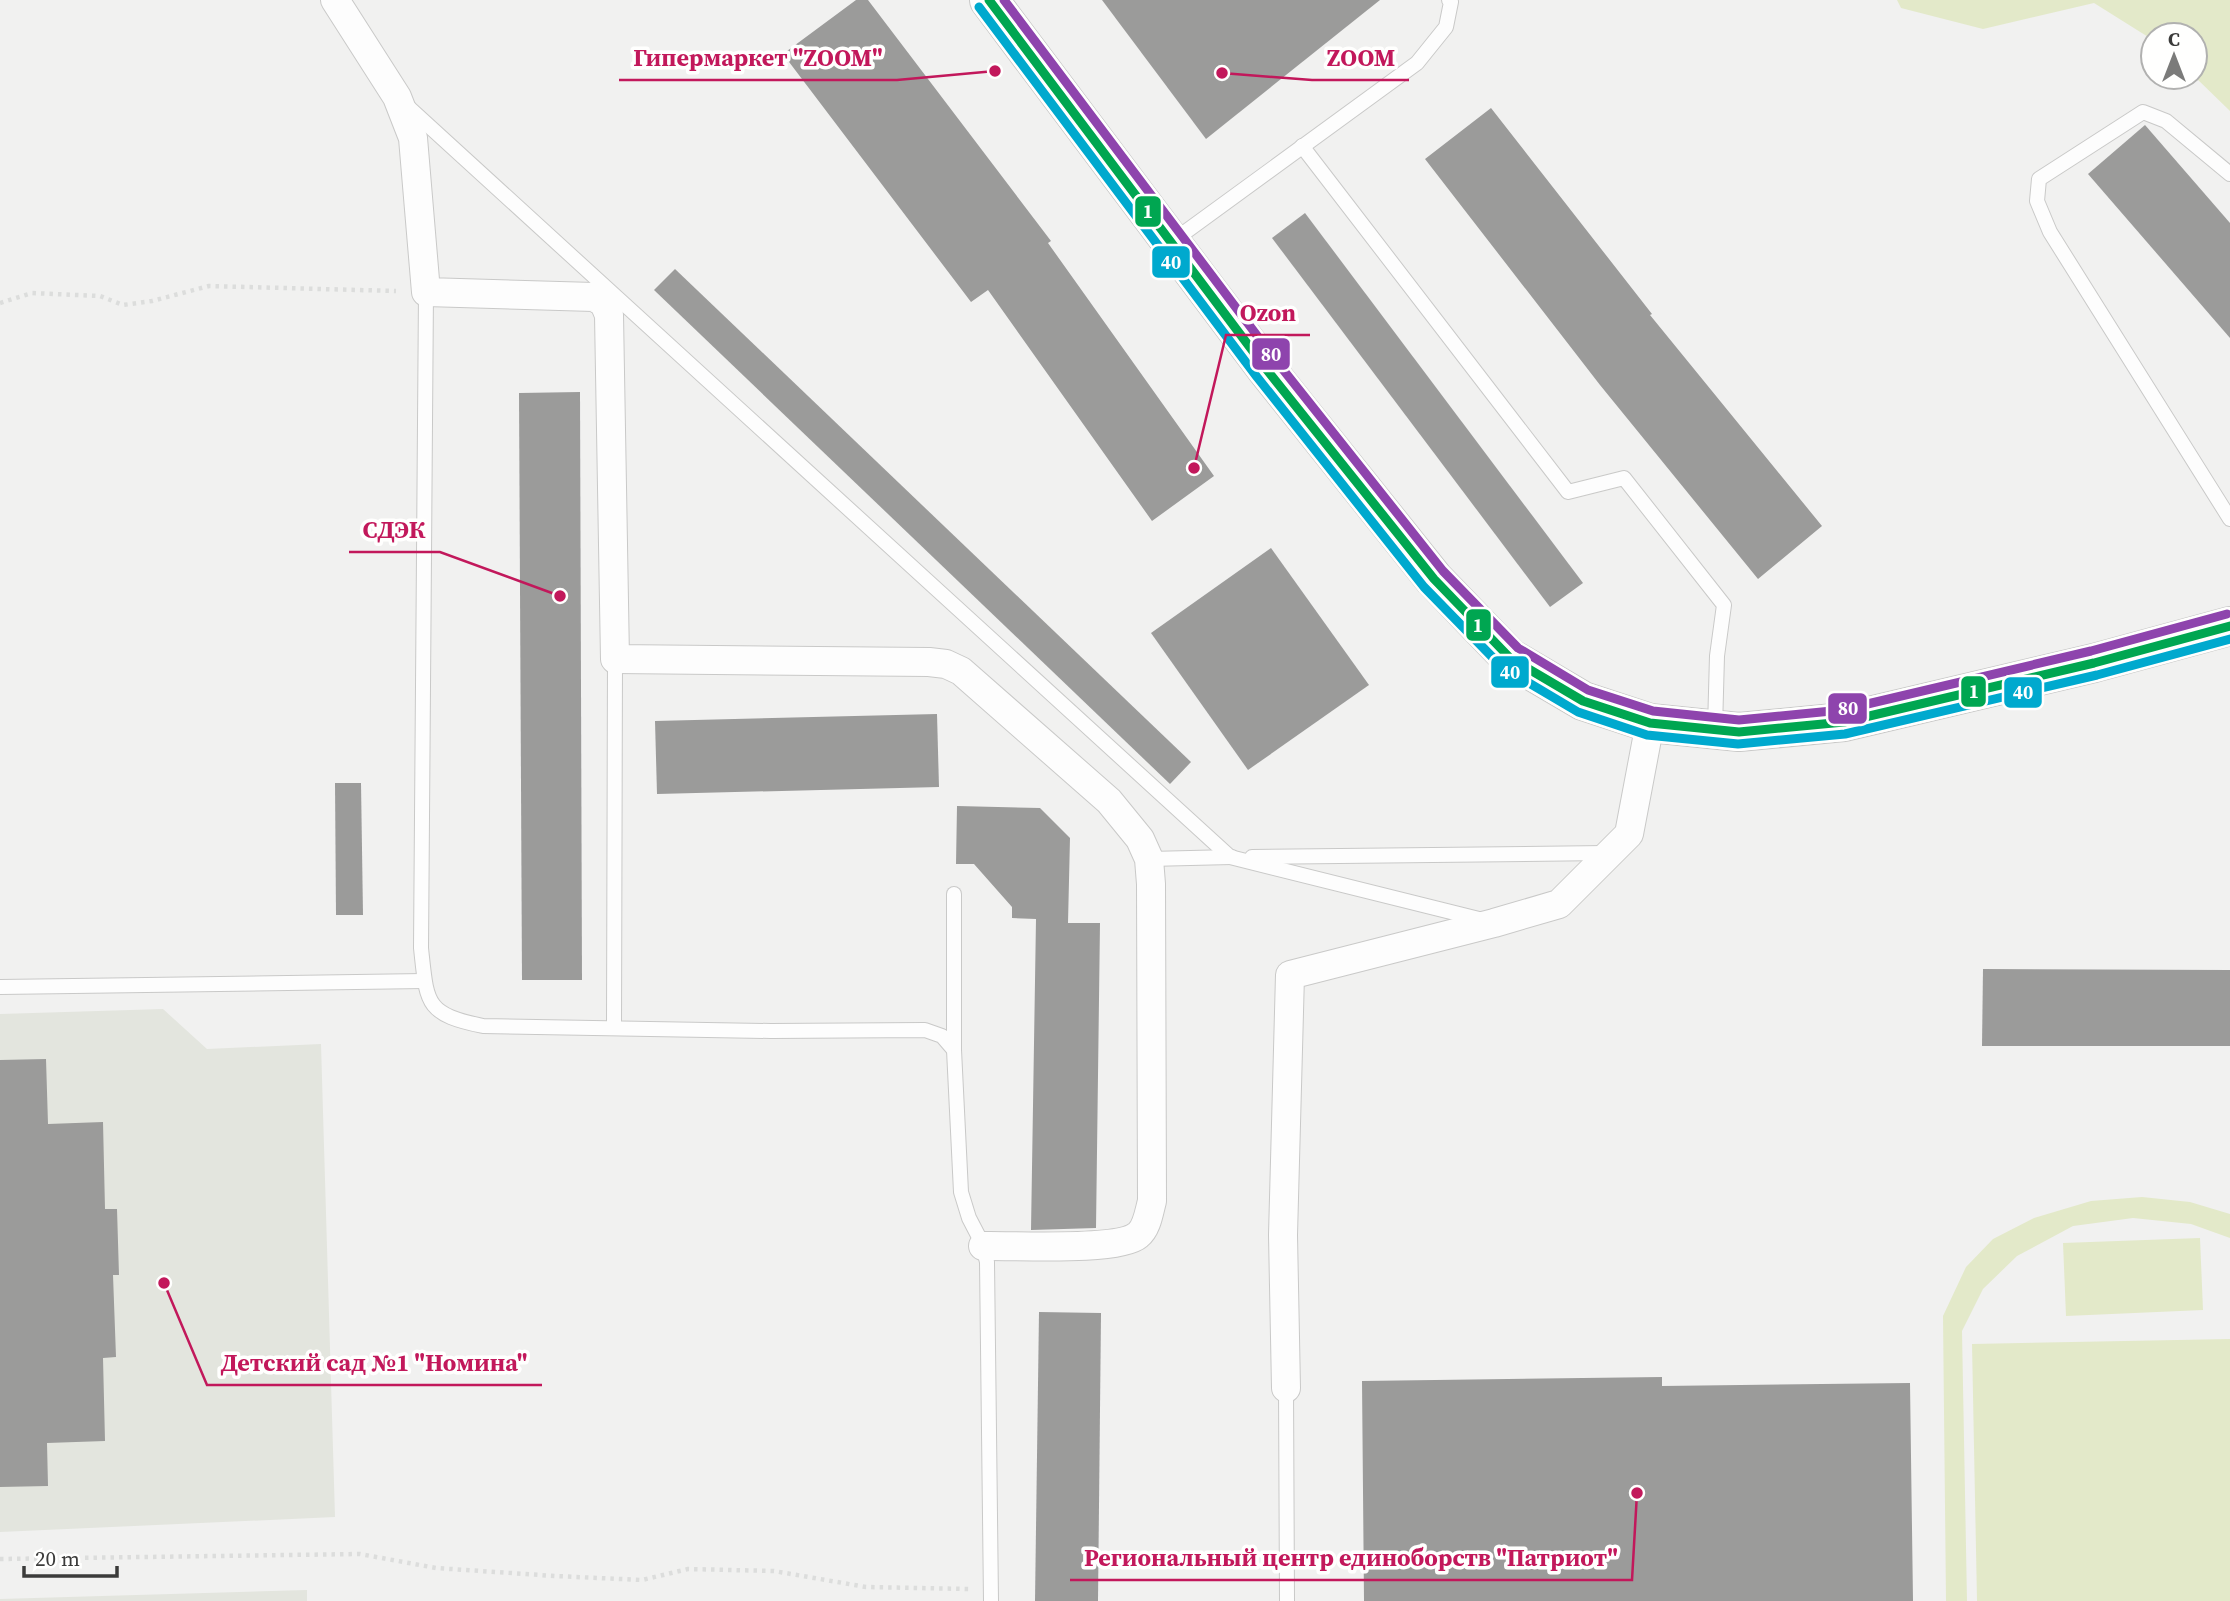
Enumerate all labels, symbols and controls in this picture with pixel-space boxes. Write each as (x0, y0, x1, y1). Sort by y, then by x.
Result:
north arrow (2139, 21, 2209, 91)
text: С (2168, 26, 2180, 52)
callout: Гипермаркет "ZOOM" (619, 35, 897, 80)
callout: ZOOM (1312, 35, 1409, 80)
text: Гипермаркет "ZOOM" (633, 41, 883, 74)
text: ZOOM (1327, 41, 1395, 74)
line badge: 1 (1134, 195, 1162, 228)
text: 1 (1143, 198, 1153, 224)
line badge: 40 (1151, 245, 1191, 279)
text: 40 (1161, 249, 1181, 275)
callout: Ozon (1226, 290, 1310, 335)
text: Ozon (1240, 296, 1296, 329)
line badge: 80 (1251, 337, 1291, 371)
text: 80 (1261, 341, 1281, 367)
callout: СДЭК (349, 507, 440, 552)
text: СДЭК (363, 513, 426, 546)
line badge: 1 (1465, 608, 1492, 642)
text: 1 (1473, 612, 1483, 638)
line badge: 40 (1490, 655, 1530, 689)
text: 40 (1500, 659, 1520, 685)
line badge: 1 (1960, 675, 1987, 708)
line badge: 40 (2003, 676, 2043, 709)
text: 1 (1969, 678, 1979, 704)
text: 40 (2013, 679, 2033, 705)
line badge: 80 (1827, 692, 1868, 725)
text: 80 (1838, 695, 1858, 721)
callout: Детский сад №1 "Номина" (207, 1340, 542, 1385)
text: Детский сад №1 "Номина" (221, 1346, 527, 1379)
scale bar (24, 1534, 117, 1578)
callout: Региональный центр единоборств "Патриот" (1070, 1535, 1632, 1580)
text: Региональный центр единоборств "Патриот" (1084, 1541, 1618, 1574)
text: 20 m (35, 1544, 80, 1573)

